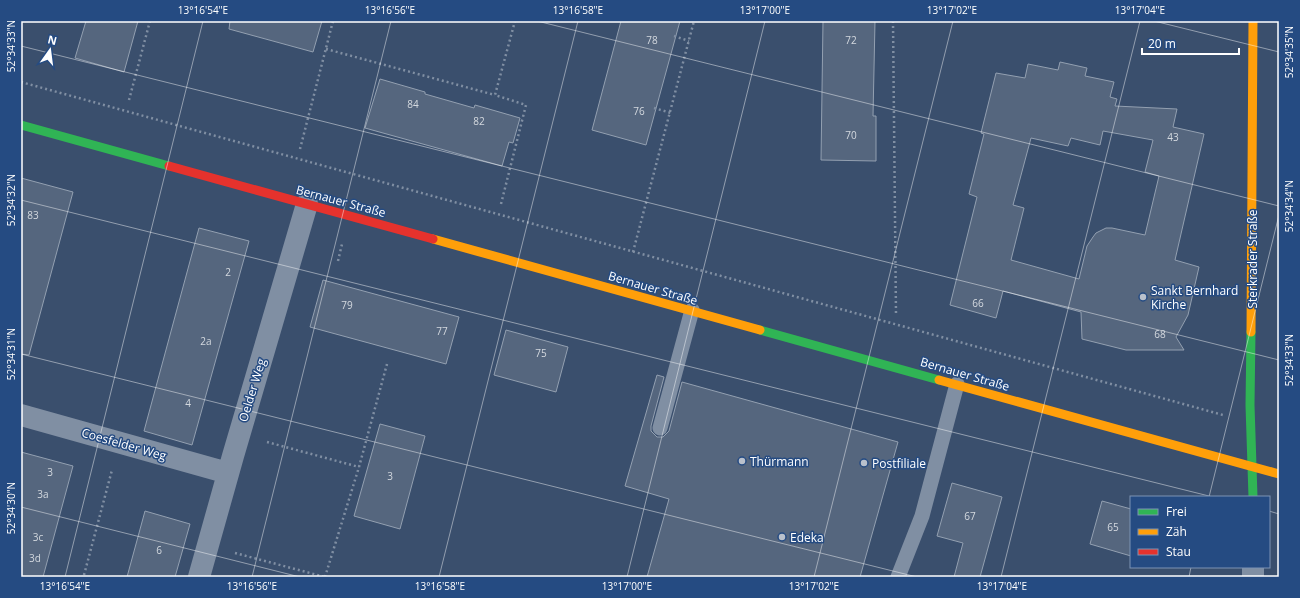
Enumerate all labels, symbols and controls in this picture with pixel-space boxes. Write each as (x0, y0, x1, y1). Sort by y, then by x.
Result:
text: 13°16'54"E (178, 3, 228, 17)
text: 13°16'56"E (365, 3, 415, 17)
text: 13°16'58"E (553, 3, 603, 17)
text: 13°17'00"E (740, 3, 790, 17)
text: 13°17'02"E (927, 3, 977, 17)
text: 13°17'04"E (1115, 3, 1165, 17)
text: 52°34'33"N (4, 20, 18, 72)
text: 52°34'35"N (1282, 26, 1296, 78)
north arrow (30, 30, 70, 70)
scale bar (1142, 30, 1239, 56)
text: N (46, 31, 59, 48)
house number: 78 (646, 33, 658, 47)
house number: 72 (845, 33, 857, 47)
text: 20 m (1148, 35, 1176, 52)
house number: 84 (407, 97, 419, 111)
house number: 76 (633, 104, 645, 118)
house number: 82 (473, 114, 485, 128)
house number: 70 (845, 128, 857, 142)
house number: 43 (1167, 130, 1179, 144)
text: 52°34'32"N (4, 174, 18, 226)
text: 52°34'34"N (1282, 180, 1296, 232)
street label: Bernauer Straße (294, 181, 388, 221)
house number: 83 (27, 208, 39, 222)
street label: Sterkrader Straße (1244, 209, 1261, 309)
house number: 2 (225, 265, 231, 279)
street label: Bernauer Straße (606, 267, 700, 309)
place label: Sankt Bernhard Kirche (1151, 282, 1238, 313)
marker: Sankt Bernhard Kirche (1138, 292, 1148, 302)
house number: 66 (972, 296, 984, 310)
house number: 79 (341, 298, 353, 312)
house number: 77 (436, 324, 448, 338)
house number: 68 (1154, 327, 1166, 341)
text: 52°34'31"N (4, 328, 18, 380)
house number: 2a (200, 334, 212, 348)
text: 52°34'33"N (1282, 334, 1296, 386)
house number: 75 (535, 346, 547, 360)
street label: Bernauer Straße (918, 353, 1012, 395)
street label: Oelder Weg (234, 356, 270, 424)
house number: 4 (185, 396, 191, 410)
street label: Coesfelder Weg (80, 424, 169, 464)
place label: Thürmann (750, 453, 809, 470)
place label: Postfiliale (872, 455, 926, 472)
marker: Thürmann (737, 456, 747, 466)
marker: Postfiliale (859, 458, 869, 468)
house number: 3 (47, 465, 53, 479)
house number: 3 (387, 469, 393, 483)
text: 52°34'30"N (4, 482, 18, 534)
house number: 3a (37, 487, 49, 501)
legend (1130, 496, 1270, 568)
text: Frei (1166, 503, 1187, 520)
house number: 67 (964, 509, 976, 523)
house number: 65 (1107, 520, 1119, 534)
text: Zäh (1166, 523, 1187, 540)
place label: Edeka (790, 529, 824, 546)
house number: 3c (33, 530, 43, 544)
marker: Edeka (777, 532, 787, 542)
house number: 6 (156, 543, 162, 557)
text: Stau (1166, 543, 1191, 560)
house number: 3d (29, 551, 41, 565)
text: 13°16'54"E (40, 579, 90, 593)
text: 13°16'56"E (227, 579, 277, 593)
text: 13°16'58"E (415, 579, 465, 593)
text: 13°17'00"E (602, 579, 652, 593)
text: 13°17'02"E (789, 579, 839, 593)
text: 13°17'04"E (977, 579, 1027, 593)

